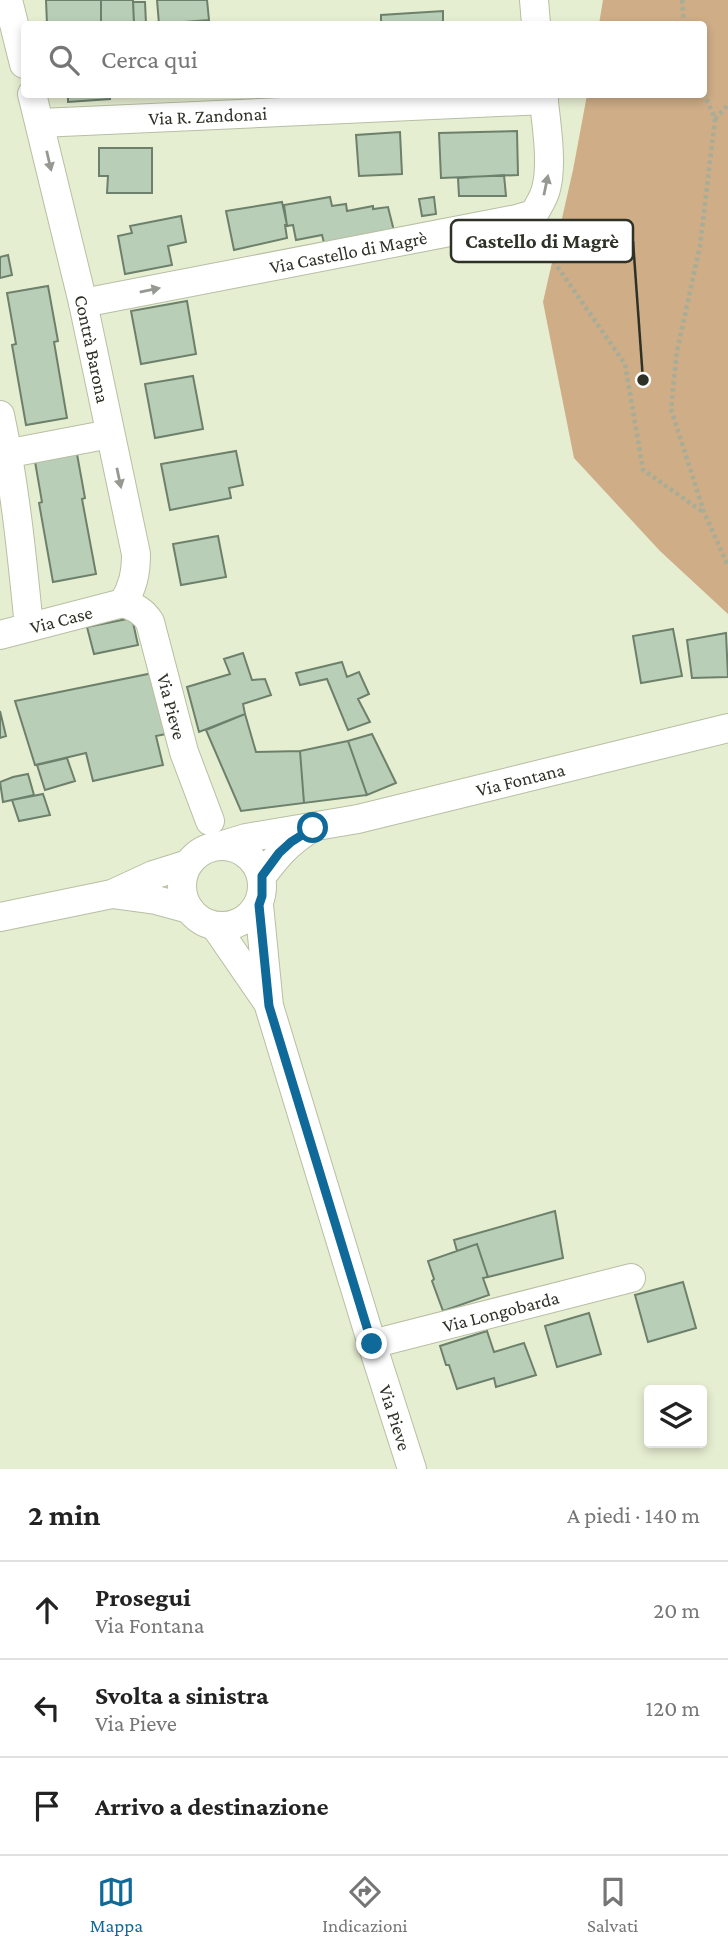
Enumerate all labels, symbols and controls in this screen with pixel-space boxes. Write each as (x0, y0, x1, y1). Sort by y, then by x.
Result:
search box (21, 21, 707, 98)
icon: search (45, 41, 83, 79)
text: Cerca qui (101, 45, 198, 74)
street label: Via R. Zandonai (148, 102, 268, 129)
one-way arrow (44, 150, 55, 172)
one-way arrow (540, 174, 551, 196)
callout: Castello di Magrè (451, 220, 633, 262)
street label: Via Castello di Magrè (268, 226, 429, 277)
text: Castello di Magrè (465, 229, 619, 253)
one-way arrow (139, 285, 161, 296)
street label: Contrà Barona (71, 293, 114, 405)
one-way arrow (114, 467, 125, 489)
street label: Via Case (28, 601, 94, 637)
street label: Via Pieve (153, 671, 191, 742)
street label: Via Fontana (474, 758, 567, 800)
route start (297, 812, 328, 843)
street label: Via Longobarda (440, 1286, 561, 1336)
route end (356, 1328, 387, 1359)
street label: Via Pieve (375, 1382, 416, 1453)
map controls (644, 1385, 707, 1448)
button: layers (644, 1385, 707, 1448)
text: 2 min (28, 1498, 100, 1531)
text: A piedi · 140 m (567, 1502, 700, 1528)
text: Prosegui (95, 1583, 191, 1612)
icon: ahead (28, 1591, 66, 1629)
text: 20 m (653, 1597, 700, 1623)
text: Via Fontana (95, 1612, 204, 1638)
text: Svolta a sinistra (95, 1681, 269, 1710)
icon: left (28, 1689, 66, 1727)
text: 120 m (646, 1695, 700, 1721)
text: Via Pieve (95, 1710, 177, 1736)
icon: arrive (28, 1787, 66, 1825)
text: Arrivo a destinazione (95, 1792, 329, 1821)
tab: Mappa (90, 1873, 143, 1936)
tab: Indicazioni (322, 1873, 408, 1936)
tab: Salvati (587, 1873, 638, 1936)

